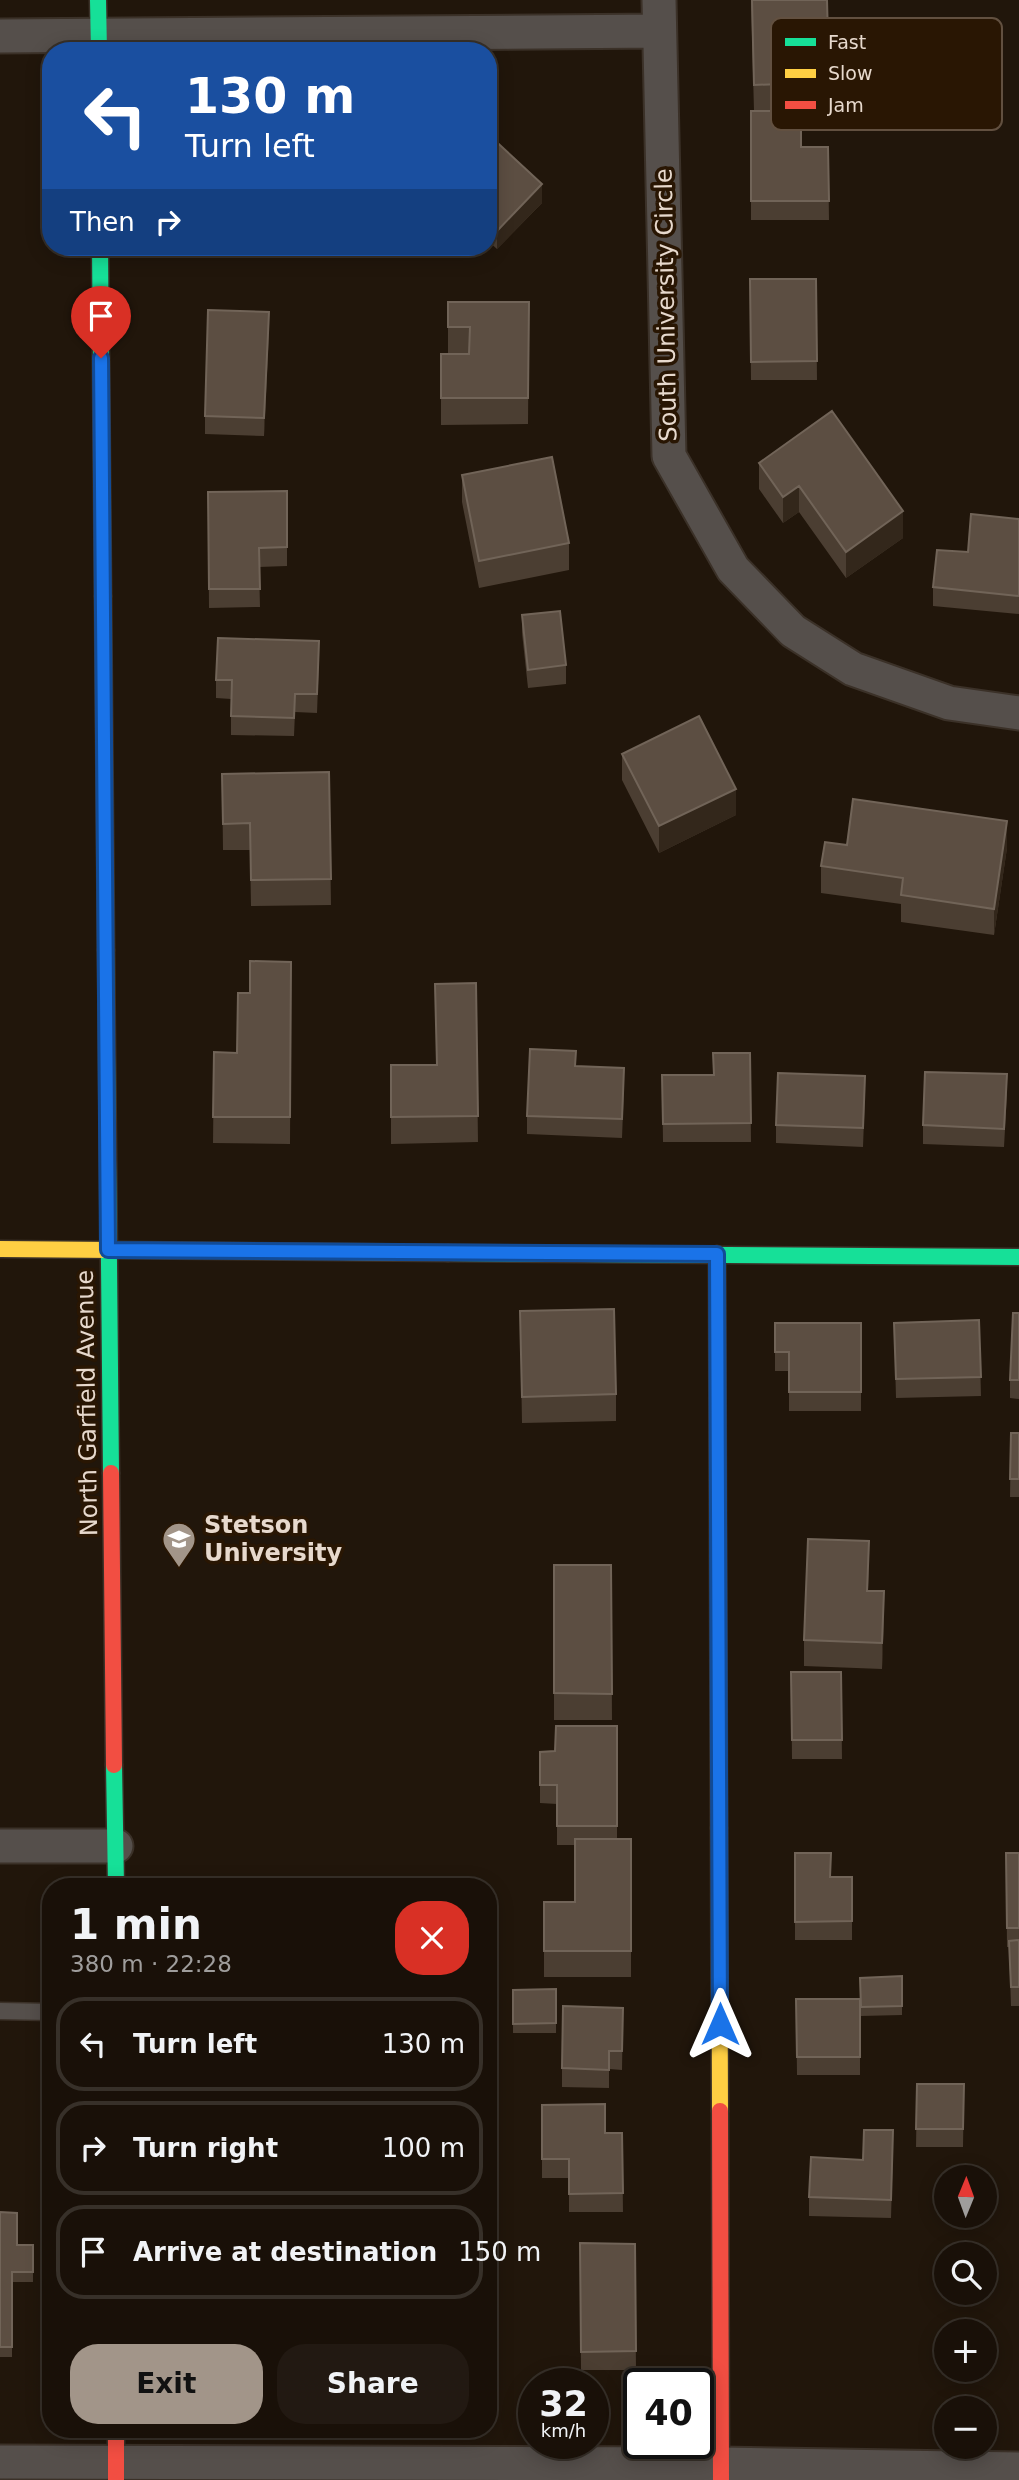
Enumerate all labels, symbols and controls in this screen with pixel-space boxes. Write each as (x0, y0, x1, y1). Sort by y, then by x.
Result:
legend (771, 18, 1002, 130)
text: Fast (828, 31, 866, 53)
text: Slow (828, 62, 873, 84)
text: 130 m (185, 68, 355, 125)
icon: left (70, 70, 161, 161)
text: Jam (827, 94, 864, 116)
text: Turn left (185, 127, 315, 165)
street label: South University Circle (650, 168, 682, 442)
icon: right (149, 203, 187, 241)
text: Then (70, 207, 135, 237)
pin (71, 286, 131, 358)
icon: arrive (82, 297, 120, 335)
street label: North Garfield Avenue (71, 1270, 103, 1536)
place label: Stetson University (204, 1511, 343, 1567)
school or university icon: Stetson University (160, 1520, 198, 1569)
text: 1 min (70, 1900, 202, 1949)
button: close (395, 1901, 469, 1975)
text: 380 m · 22:28 (70, 1951, 232, 1977)
position arrow (683, 1987, 757, 2061)
icon: left (74, 2025, 112, 2063)
text: Turn left (133, 2029, 257, 2059)
text: 130 m (382, 2029, 465, 2059)
icon: right (74, 2129, 112, 2167)
text: Turn right (133, 2133, 278, 2163)
text: 100 m (382, 2133, 465, 2163)
north arrow (934, 2165, 998, 2228)
map controls (934, 2165, 997, 2459)
icon: arrive (74, 2233, 112, 2271)
text: Arrive at destination (133, 2237, 437, 2267)
text: 150 m (458, 2237, 541, 2267)
button: search (934, 2242, 997, 2305)
button: + (934, 2319, 997, 2382)
button: Exit (70, 2344, 263, 2424)
button: Share (277, 2344, 469, 2424)
speed limit sign: 40 (623, 2368, 714, 2459)
text: 32 (539, 2384, 588, 2424)
button: − (934, 2396, 997, 2459)
text: km/h (541, 2420, 586, 2441)

